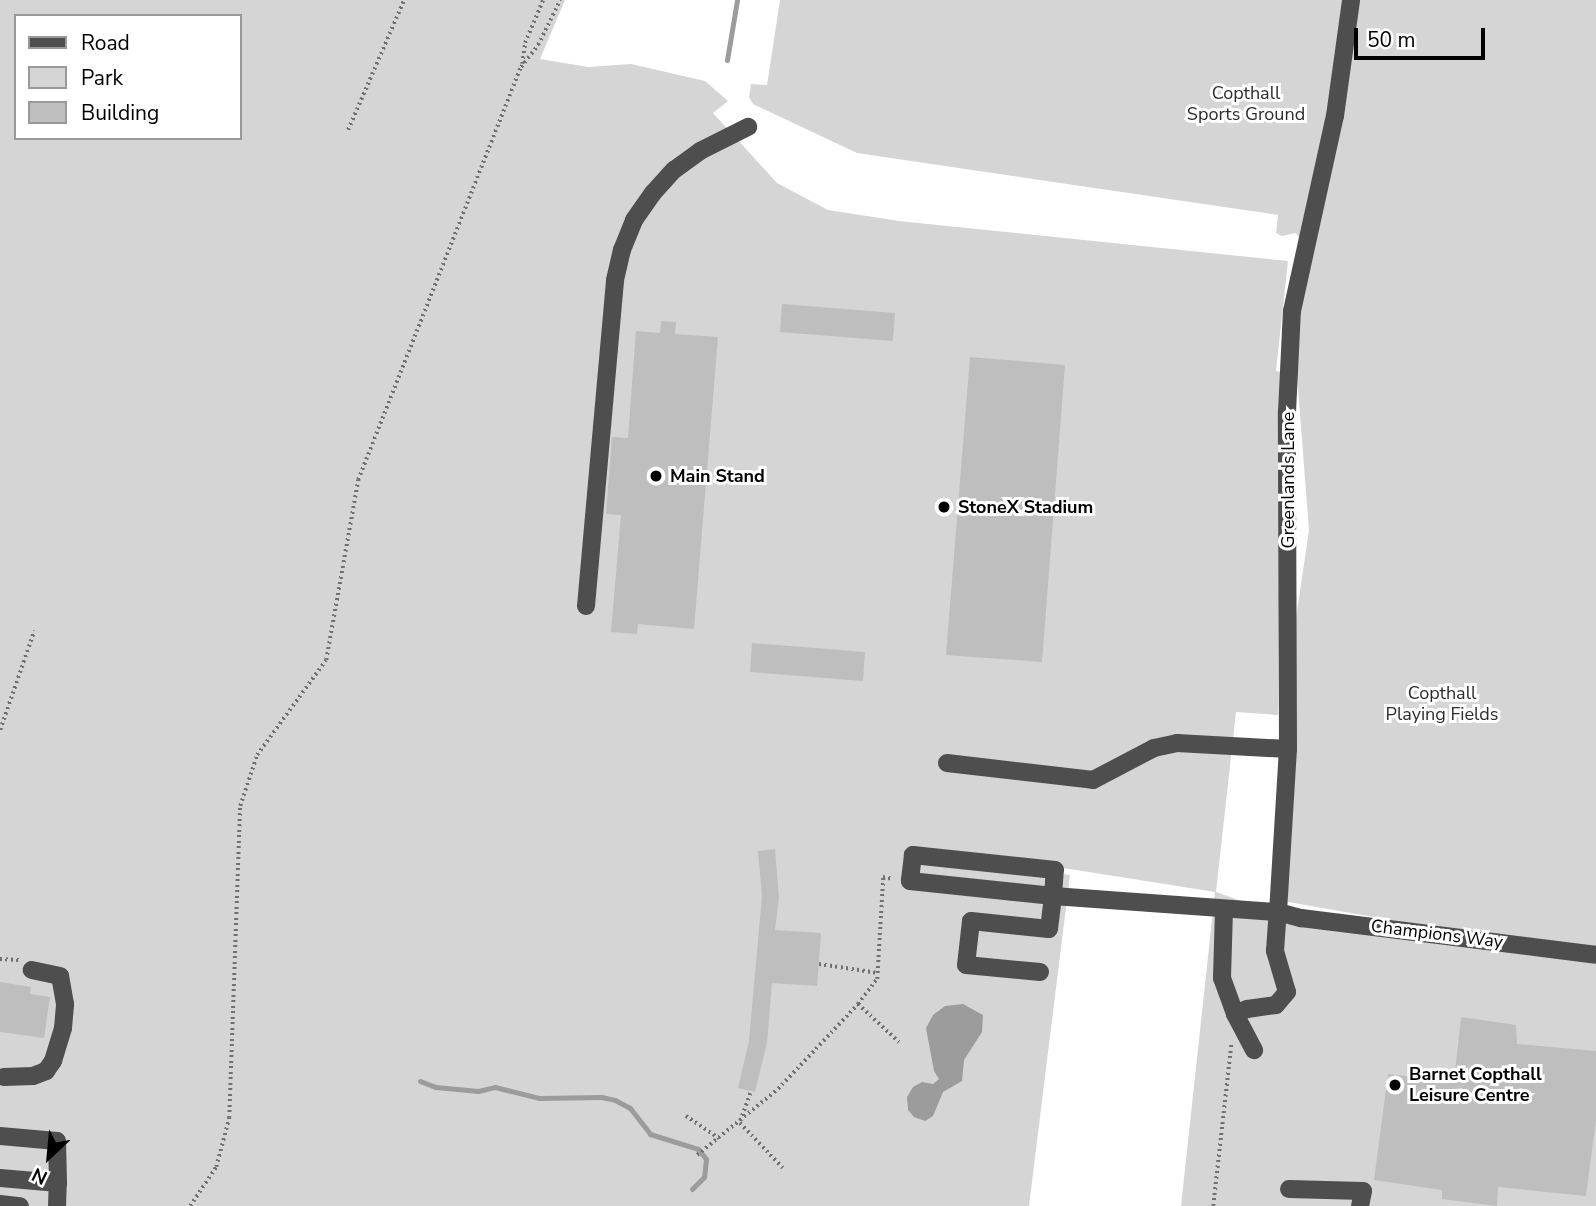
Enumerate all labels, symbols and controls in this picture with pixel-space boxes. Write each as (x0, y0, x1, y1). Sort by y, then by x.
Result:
legend (14, 14, 242, 140)
scale bar (1358, 14, 1489, 58)
text: 50 m (1367, 26, 1416, 54)
text: Road (81, 29, 130, 57)
text: Park (81, 64, 123, 92)
park label: Copthall Sports Ground (1187, 83, 1305, 126)
text: Building (81, 99, 159, 127)
street label: Greenlands Lane (1277, 412, 1299, 548)
place label: Main Stand (670, 465, 765, 487)
marker: Main Stand (648, 468, 664, 484)
place label: StoneX Stadium (958, 496, 1093, 518)
marker: StoneX Stadium (936, 499, 952, 515)
park label: Copthall Playing Fields (1385, 683, 1499, 726)
street label: Champions Way (1370, 915, 1504, 953)
place label: Barnet Copthall Leisure Centre (1409, 1064, 1542, 1106)
marker: Barnet Copthall Leisure Centre (1387, 1077, 1403, 1093)
north arrow (14, 1122, 84, 1192)
text: N (28, 1161, 52, 1191)

